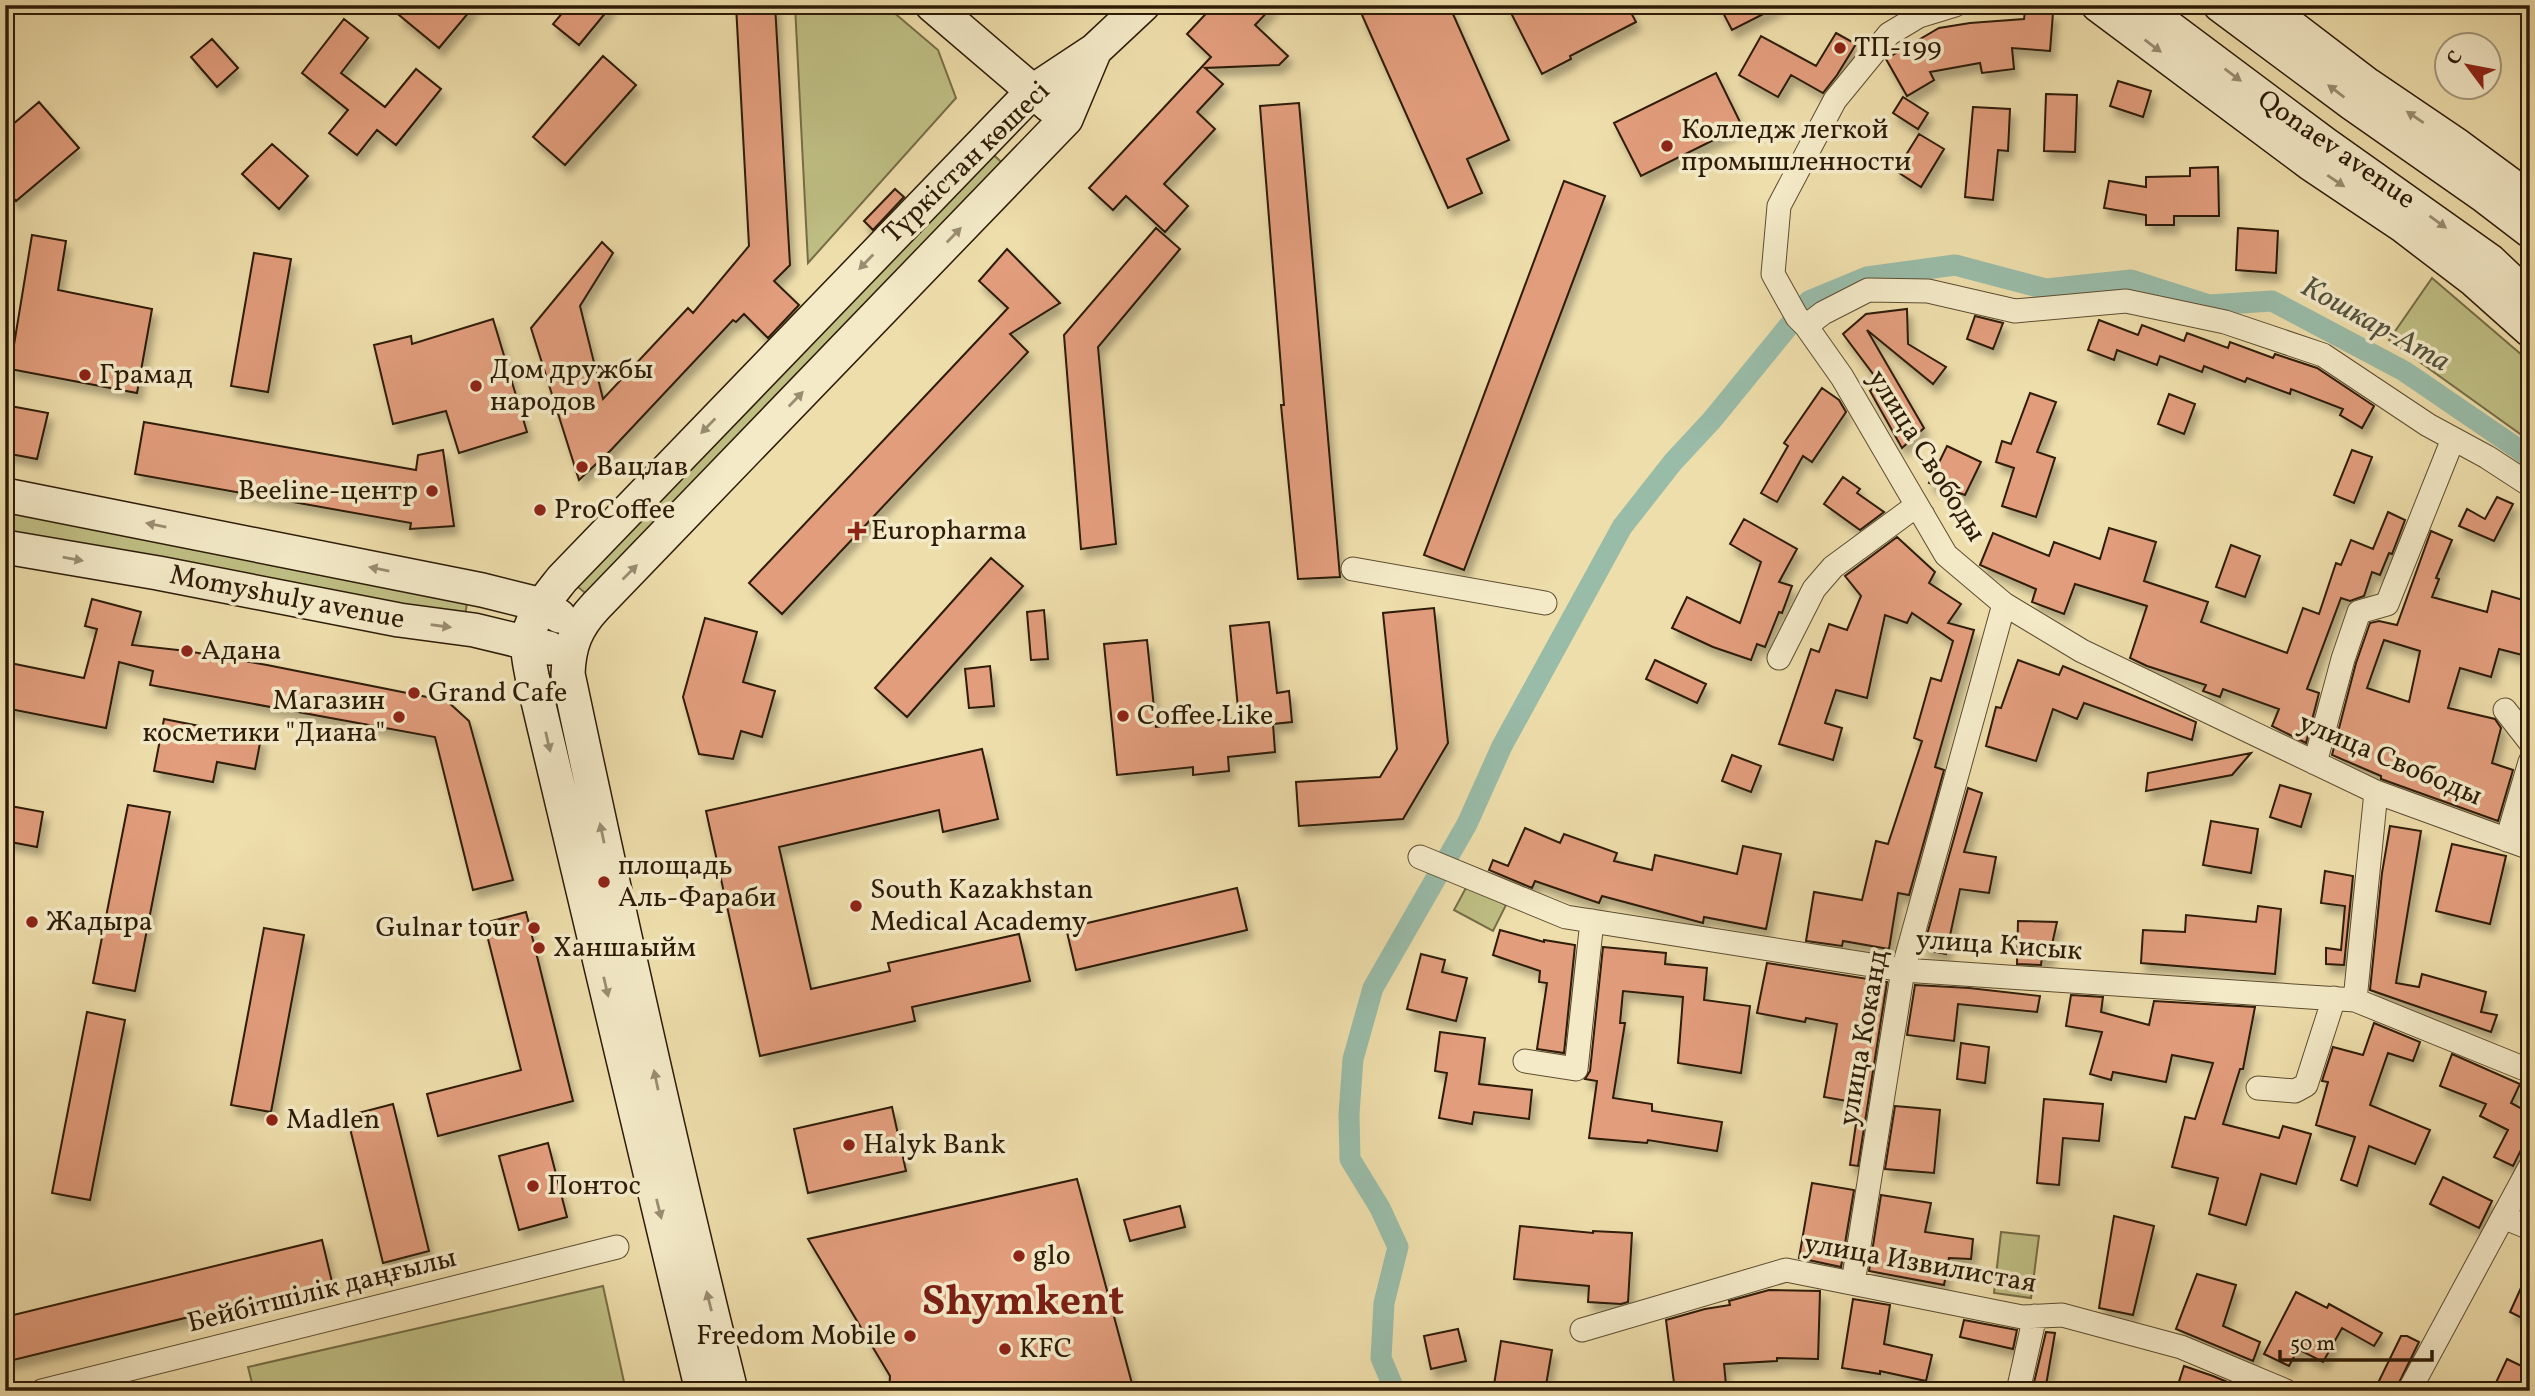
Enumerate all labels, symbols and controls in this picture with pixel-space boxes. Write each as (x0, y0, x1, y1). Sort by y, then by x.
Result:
place label: ТП-199 (1854, 29, 1942, 68)
north arrow (2434, 32, 2504, 102)
one-way arrow (2144, 39, 2162, 53)
marker: ТП-199 (1832, 40, 1848, 56)
text: С (2441, 46, 2470, 70)
one-way arrow (2224, 68, 2242, 82)
street label: Түркістан көшесі (875, 73, 1059, 253)
street label: Qonaev avenue (2249, 81, 2423, 219)
one-way arrow (2326, 84, 2345, 98)
one-way arrow (2406, 110, 2424, 124)
place label: Колледж легкой промышленности (1681, 111, 1911, 182)
marker: Колледж легкой промышленности (1659, 138, 1675, 154)
one-way arrow (2327, 174, 2345, 188)
one-way arrow (2428, 215, 2447, 229)
one-way arrow (945, 227, 961, 244)
one-way arrow (858, 254, 875, 271)
water label: Кошкар-Ата (2293, 267, 2457, 383)
place label: Дом дружбы народов (490, 351, 653, 422)
place label: Грамад (99, 356, 193, 395)
street label: улица Свободы (1857, 362, 1995, 550)
marker: Грамад (77, 367, 93, 383)
marker: Дом дружбы народов (468, 378, 484, 394)
one-way arrow (788, 391, 804, 408)
one-way arrow (701, 417, 717, 434)
place label: Вацлав (596, 448, 688, 487)
marker: Вацлав (574, 459, 590, 475)
place label: Beeline-центр (238, 472, 418, 511)
marker: Beeline-центр (424, 483, 440, 499)
place label: ProCoffee (554, 491, 675, 530)
marker: ProCoffee (532, 502, 548, 518)
place label: Europharma (871, 512, 1027, 551)
one-way arrow (145, 519, 167, 530)
marker: Europharma (849, 523, 865, 539)
one-way arrow (62, 554, 84, 565)
street label: Momyshuly avenue (166, 556, 408, 640)
one-way arrow (621, 563, 638, 580)
one-way arrow (368, 564, 390, 575)
one-way arrow (430, 620, 452, 631)
place label: Адана (201, 632, 282, 671)
marker: Адана (179, 643, 195, 659)
place label: Grand Cafe (428, 674, 567, 713)
place label: Магазин косметики "Диана" (143, 682, 385, 753)
marker: Grand Cafe (406, 685, 422, 701)
place label: Coffee Like (1137, 697, 1273, 736)
street label: улица Свободы (2292, 704, 2488, 816)
marker: Coffee Like (1115, 708, 1131, 724)
marker: Магазин косметики "Диана" (391, 709, 407, 725)
one-way arrow (542, 731, 553, 753)
one-way arrow (596, 822, 607, 844)
place label: площадь Аль-Фараби (618, 847, 776, 918)
place label: South Kazakhstan Medical Academy (870, 871, 1094, 942)
marker: площадь Аль-Фараби (596, 874, 612, 890)
marker: South Kazakhstan Medical Academy (848, 898, 864, 914)
place label: Жадыра (46, 903, 153, 942)
place label: Gulnar tour (375, 909, 520, 948)
marker: Жадыра (24, 914, 40, 930)
marker: Gulnar tour (526, 920, 542, 936)
street label: улица Кисык (1914, 921, 2084, 971)
place label: Ханшаыйм (553, 929, 696, 968)
marker: Ханшаыйм (531, 940, 547, 956)
street label: улица Коканд (1829, 947, 1899, 1129)
one-way arrow (601, 977, 612, 999)
one-way arrow (650, 1069, 661, 1091)
place label: Madlen (286, 1101, 380, 1140)
marker: Madlen (264, 1112, 280, 1128)
place label: Halyk Bank (863, 1126, 1006, 1165)
marker: Halyk Bank (841, 1137, 857, 1153)
place label: Понтос (547, 1167, 641, 1206)
marker: Понтос (525, 1178, 541, 1194)
one-way arrow (654, 1198, 665, 1220)
street label: улица Извилистая (1801, 1224, 2039, 1304)
place label: glo (1033, 1237, 1071, 1276)
street label: Бейбітшілік даңғылы (183, 1239, 461, 1343)
marker: glo (1011, 1248, 1027, 1264)
district label: Shymkent (922, 1274, 1124, 1333)
one-way arrow (703, 1290, 714, 1312)
place label: Freedom Mobile (696, 1317, 896, 1356)
scale bar (2280, 1319, 2432, 1363)
marker: Freedom Mobile (902, 1328, 918, 1344)
place label: KFC (1019, 1330, 1072, 1369)
text: 50 m (2290, 1330, 2335, 1359)
marker: KFC (997, 1341, 1013, 1357)

